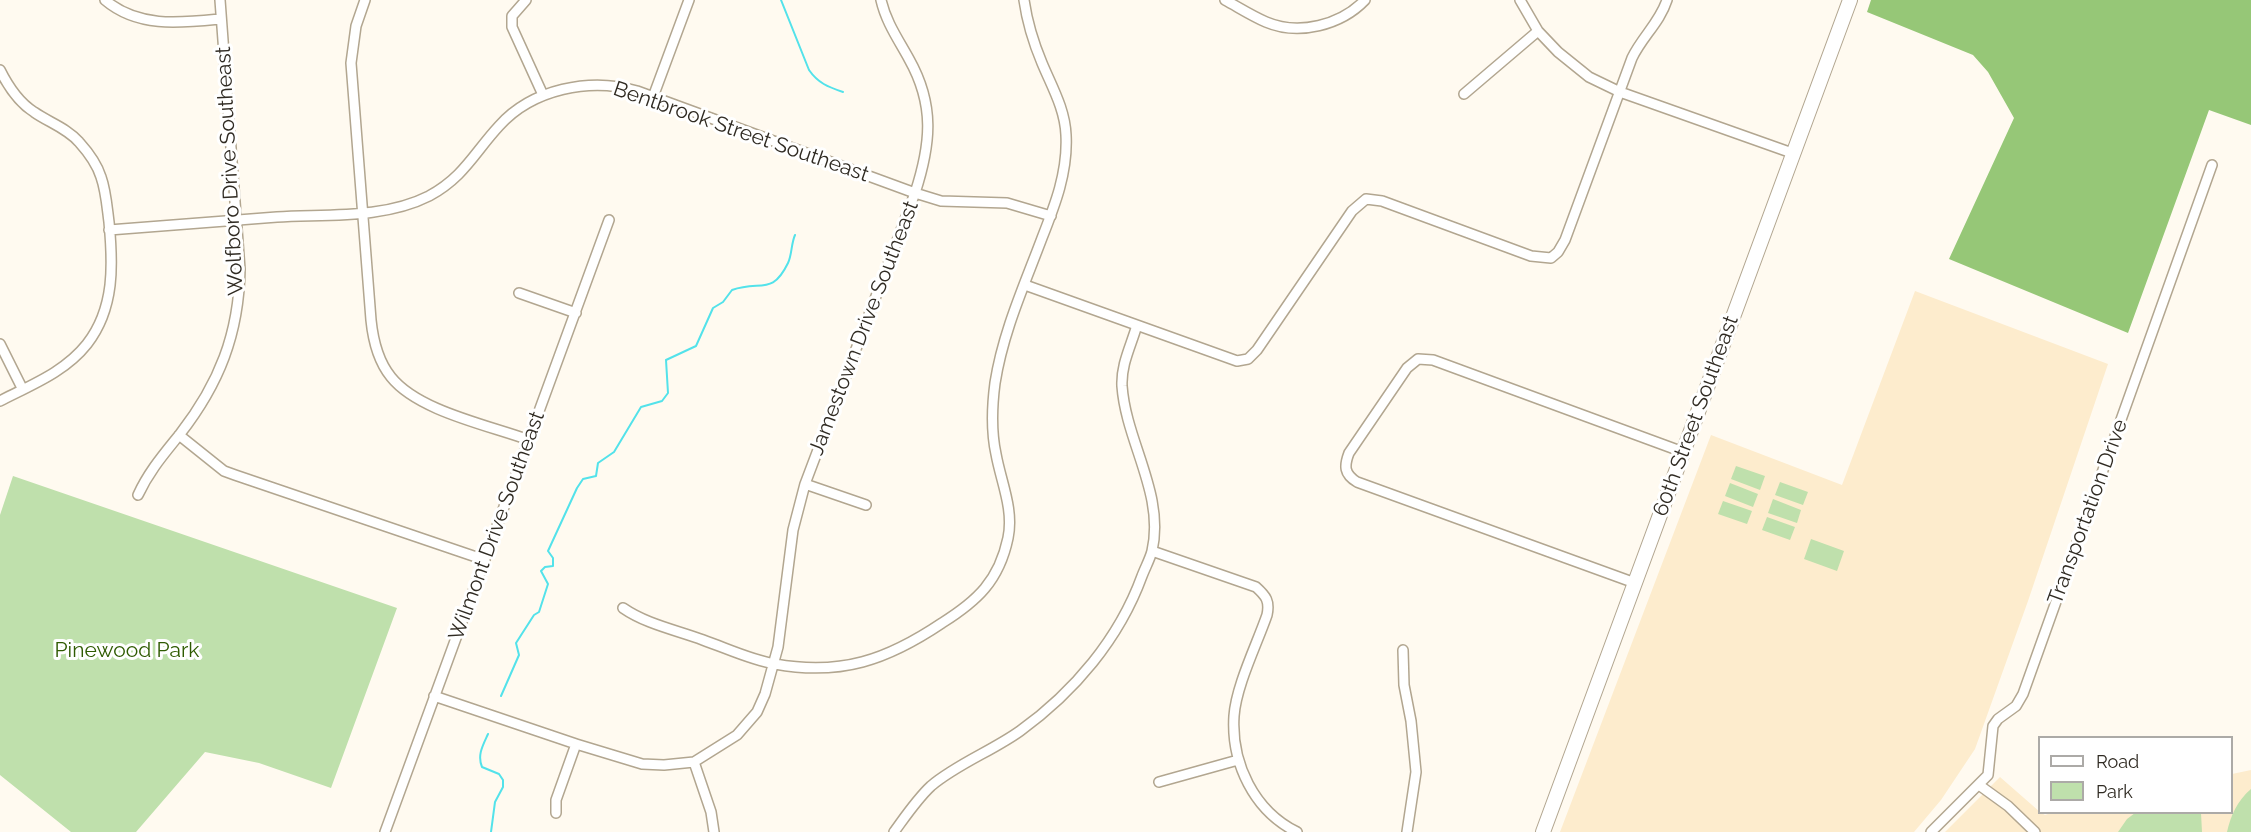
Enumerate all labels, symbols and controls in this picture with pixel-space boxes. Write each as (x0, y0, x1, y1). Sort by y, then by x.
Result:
street label: Wolfboro Drive Southeast (211, 46, 249, 296)
street label: Bentbrook Street Southeast (610, 76, 872, 188)
street label: Jamestown Drive Southeast (804, 197, 924, 459)
street label: 60th Street Southeast (1648, 312, 1744, 520)
street label: Wilmont Drive Southeast (444, 408, 550, 644)
street label: Transportation Drive (2043, 416, 2133, 608)
park label: Pinewood Park (55, 638, 199, 664)
legend (2038, 736, 2233, 814)
text: Road (2096, 751, 2139, 772)
text: Park (2096, 781, 2133, 802)

